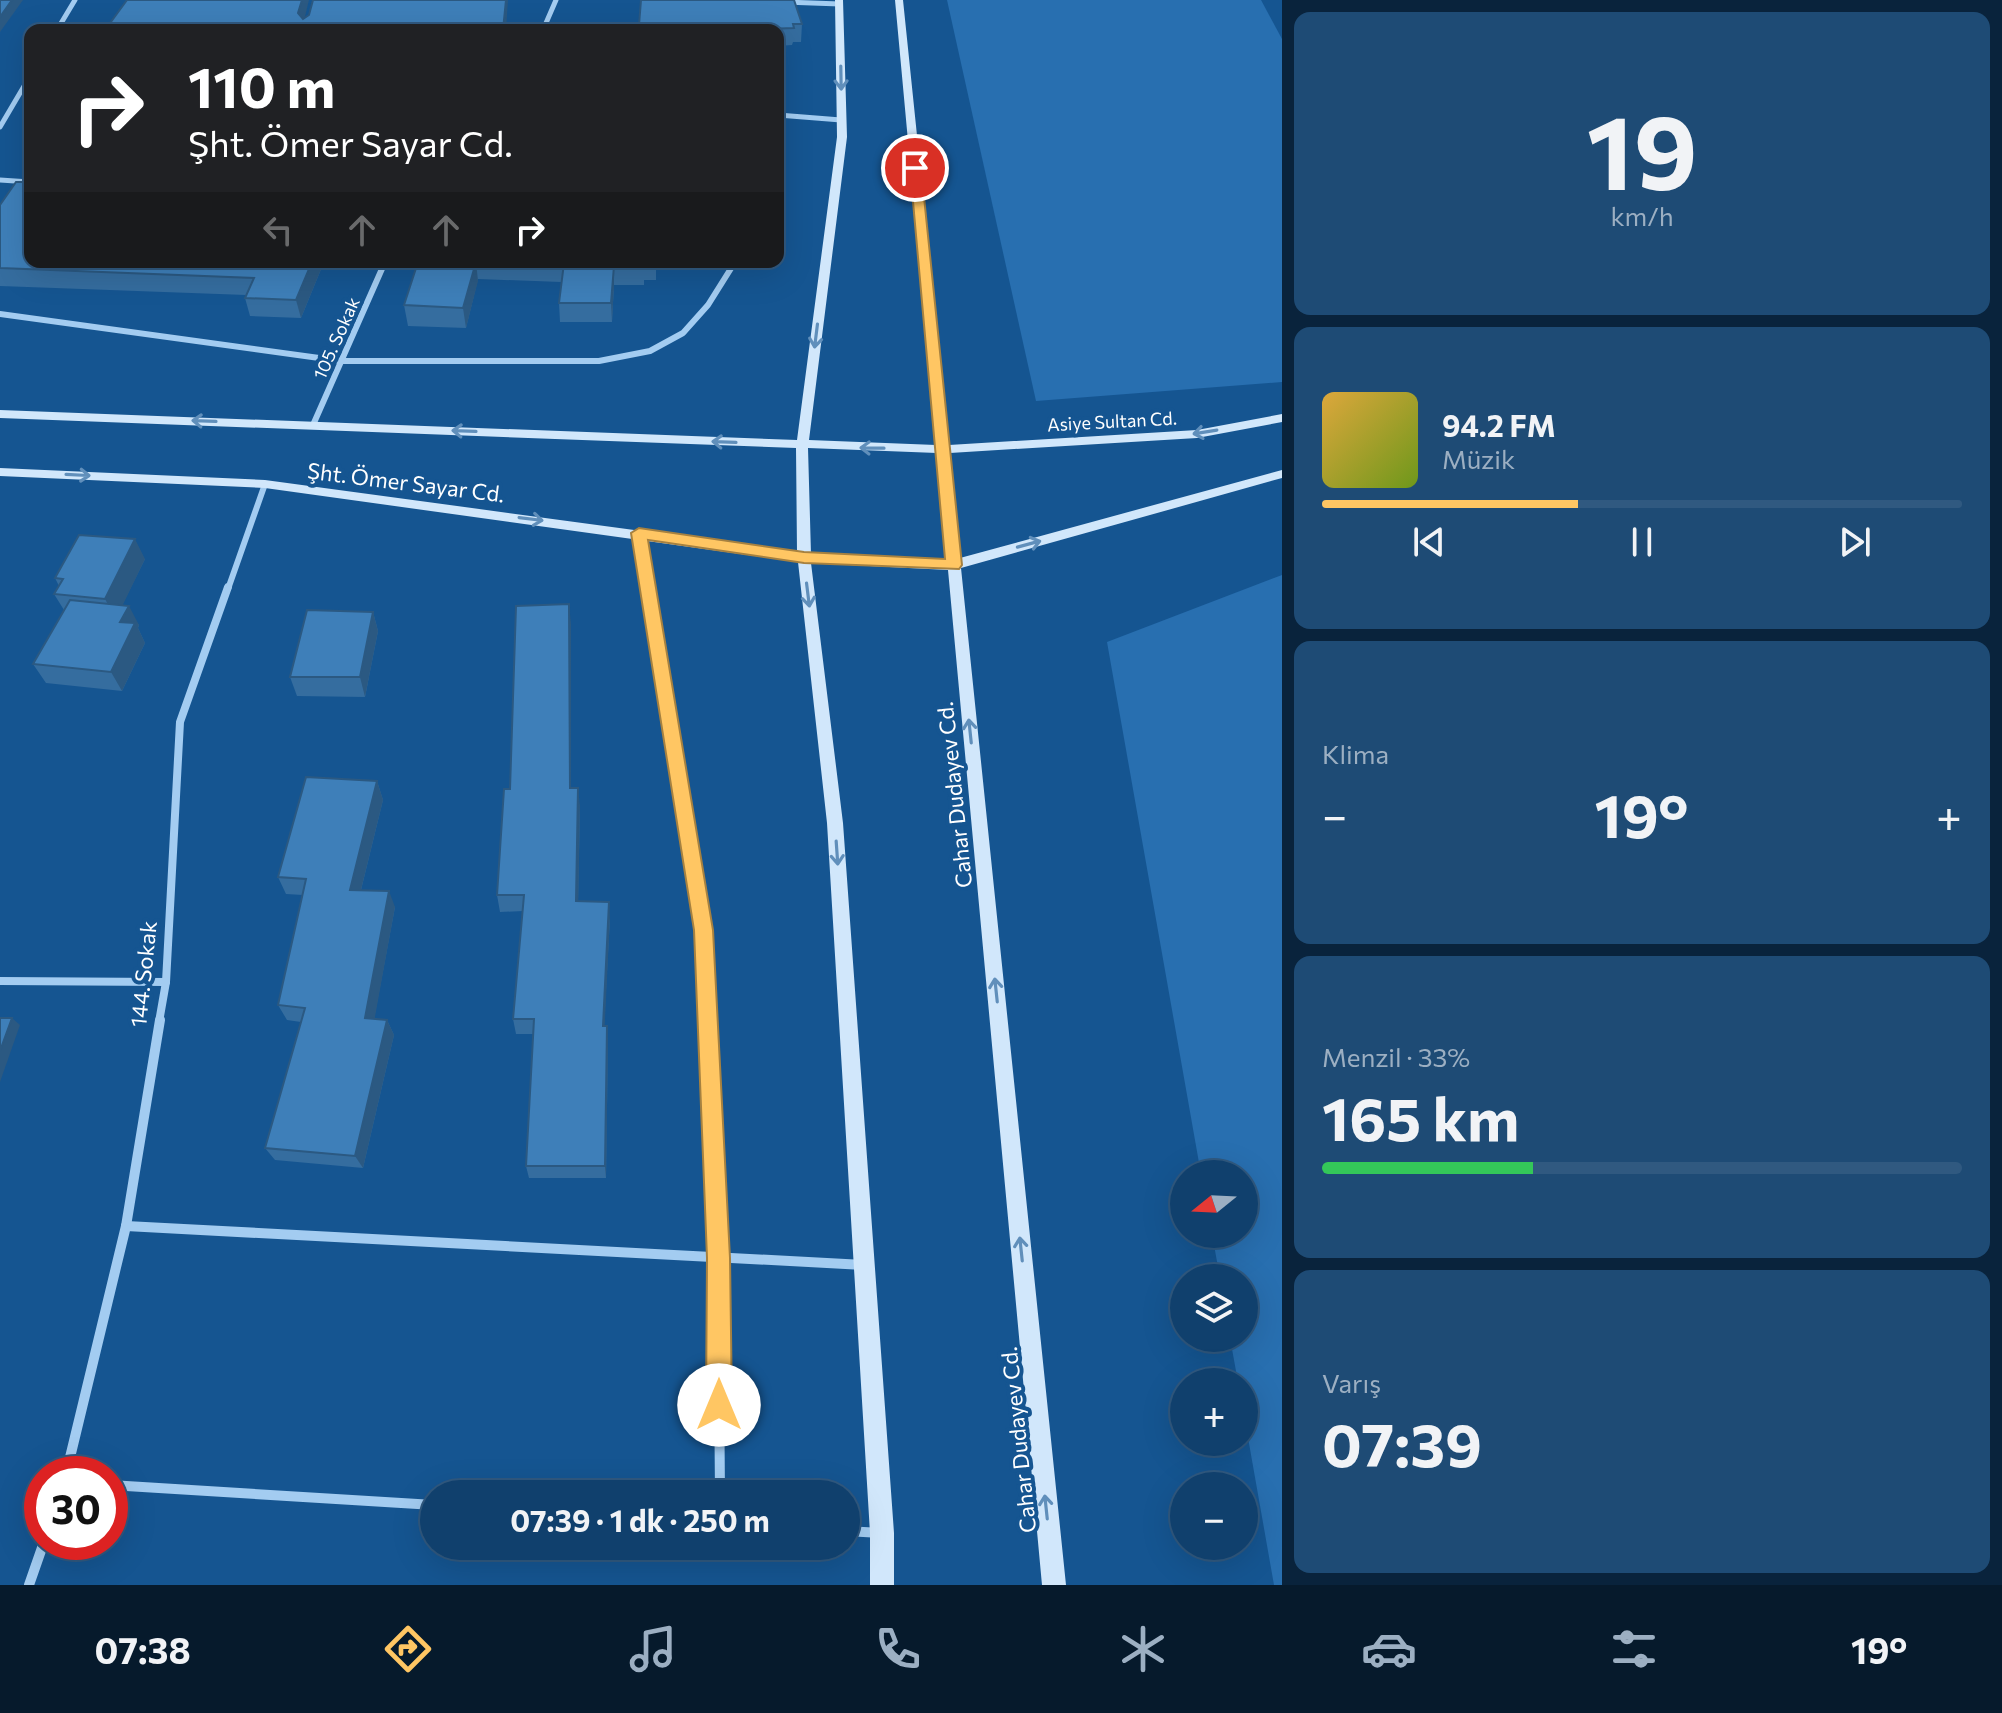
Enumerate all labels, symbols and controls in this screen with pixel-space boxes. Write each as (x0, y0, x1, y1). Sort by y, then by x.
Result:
text: 110 m (188, 51, 335, 120)
icon: right (56, 56, 160, 160)
one-way arrow (833, 64, 848, 91)
text: 19 (1586, 84, 1698, 211)
text: Şht. Ömer Sayar Cd. (188, 120, 513, 164)
pin (881, 134, 949, 202)
icon: arrive (893, 146, 937, 190)
text: km/h (1610, 200, 1674, 231)
icon: left (256, 208, 300, 252)
icon: ahead (340, 208, 384, 252)
icon: ahead (424, 208, 468, 252)
icon: right (508, 208, 552, 252)
street label: 105. Sokak (308, 293, 364, 382)
one-way arrow (808, 323, 823, 348)
text: 94.2 FM (1442, 406, 1556, 443)
street label: Asiye Sultan Cd. (1047, 407, 1177, 435)
one-way arrow (191, 414, 218, 429)
one-way arrow (451, 424, 478, 439)
one-way arrow (1193, 426, 1219, 441)
one-way arrow (711, 435, 738, 450)
one-way arrow (859, 440, 886, 455)
text: Müzik (1442, 443, 1515, 474)
street label: Şht. Ömer Sayar Cd. (306, 457, 506, 507)
one-way arrow (64, 468, 91, 483)
one-way arrow (518, 512, 544, 527)
icon: previous (1407, 520, 1451, 564)
icon: pause (1620, 520, 1664, 564)
icon: next (1833, 520, 1877, 564)
one-way arrow (1016, 536, 1042, 551)
one-way arrow (801, 582, 816, 607)
street label: Cahar Dudayev Cd. (931, 701, 977, 889)
one-way arrow (963, 718, 978, 745)
text: Klima (1322, 738, 1389, 769)
text: 19° (1594, 777, 1689, 850)
text: − (1322, 787, 1347, 841)
text: + (1936, 787, 1962, 841)
one-way arrow (830, 839, 845, 866)
street label: 144. Sokak (124, 920, 162, 1028)
one-way arrow (988, 977, 1003, 1004)
text: Menzil · 33% (1322, 1041, 1470, 1072)
text: 165 km (1322, 1080, 1519, 1153)
north arrow (1170, 1160, 1258, 1248)
map controls (1170, 1160, 1258, 1560)
one-way arrow (1013, 1236, 1028, 1263)
button: layers (1170, 1264, 1258, 1352)
street label: Cahar Dudayev Cd. (995, 1346, 1041, 1534)
position arrow (677, 1363, 761, 1447)
text: Varış (1322, 1367, 1381, 1398)
button: + (1170, 1368, 1258, 1456)
text: 07:39 (1322, 1406, 1482, 1479)
speed limit sign: 30 (24, 1456, 128, 1560)
button: − (1170, 1472, 1258, 1560)
one-way arrow (1039, 1494, 1054, 1521)
text: 07:39 · 1 dk · 250 m (510, 1501, 770, 1538)
icon: directions (380, 1621, 436, 1677)
icon: music (625, 1621, 681, 1677)
icon: phone (870, 1621, 926, 1677)
icon: climate (1115, 1621, 1171, 1677)
icon: car (1361, 1621, 1417, 1677)
icon: filters (1606, 1621, 1662, 1677)
text: 07:38 (95, 1627, 191, 1671)
text: 19° (1851, 1627, 1907, 1671)

